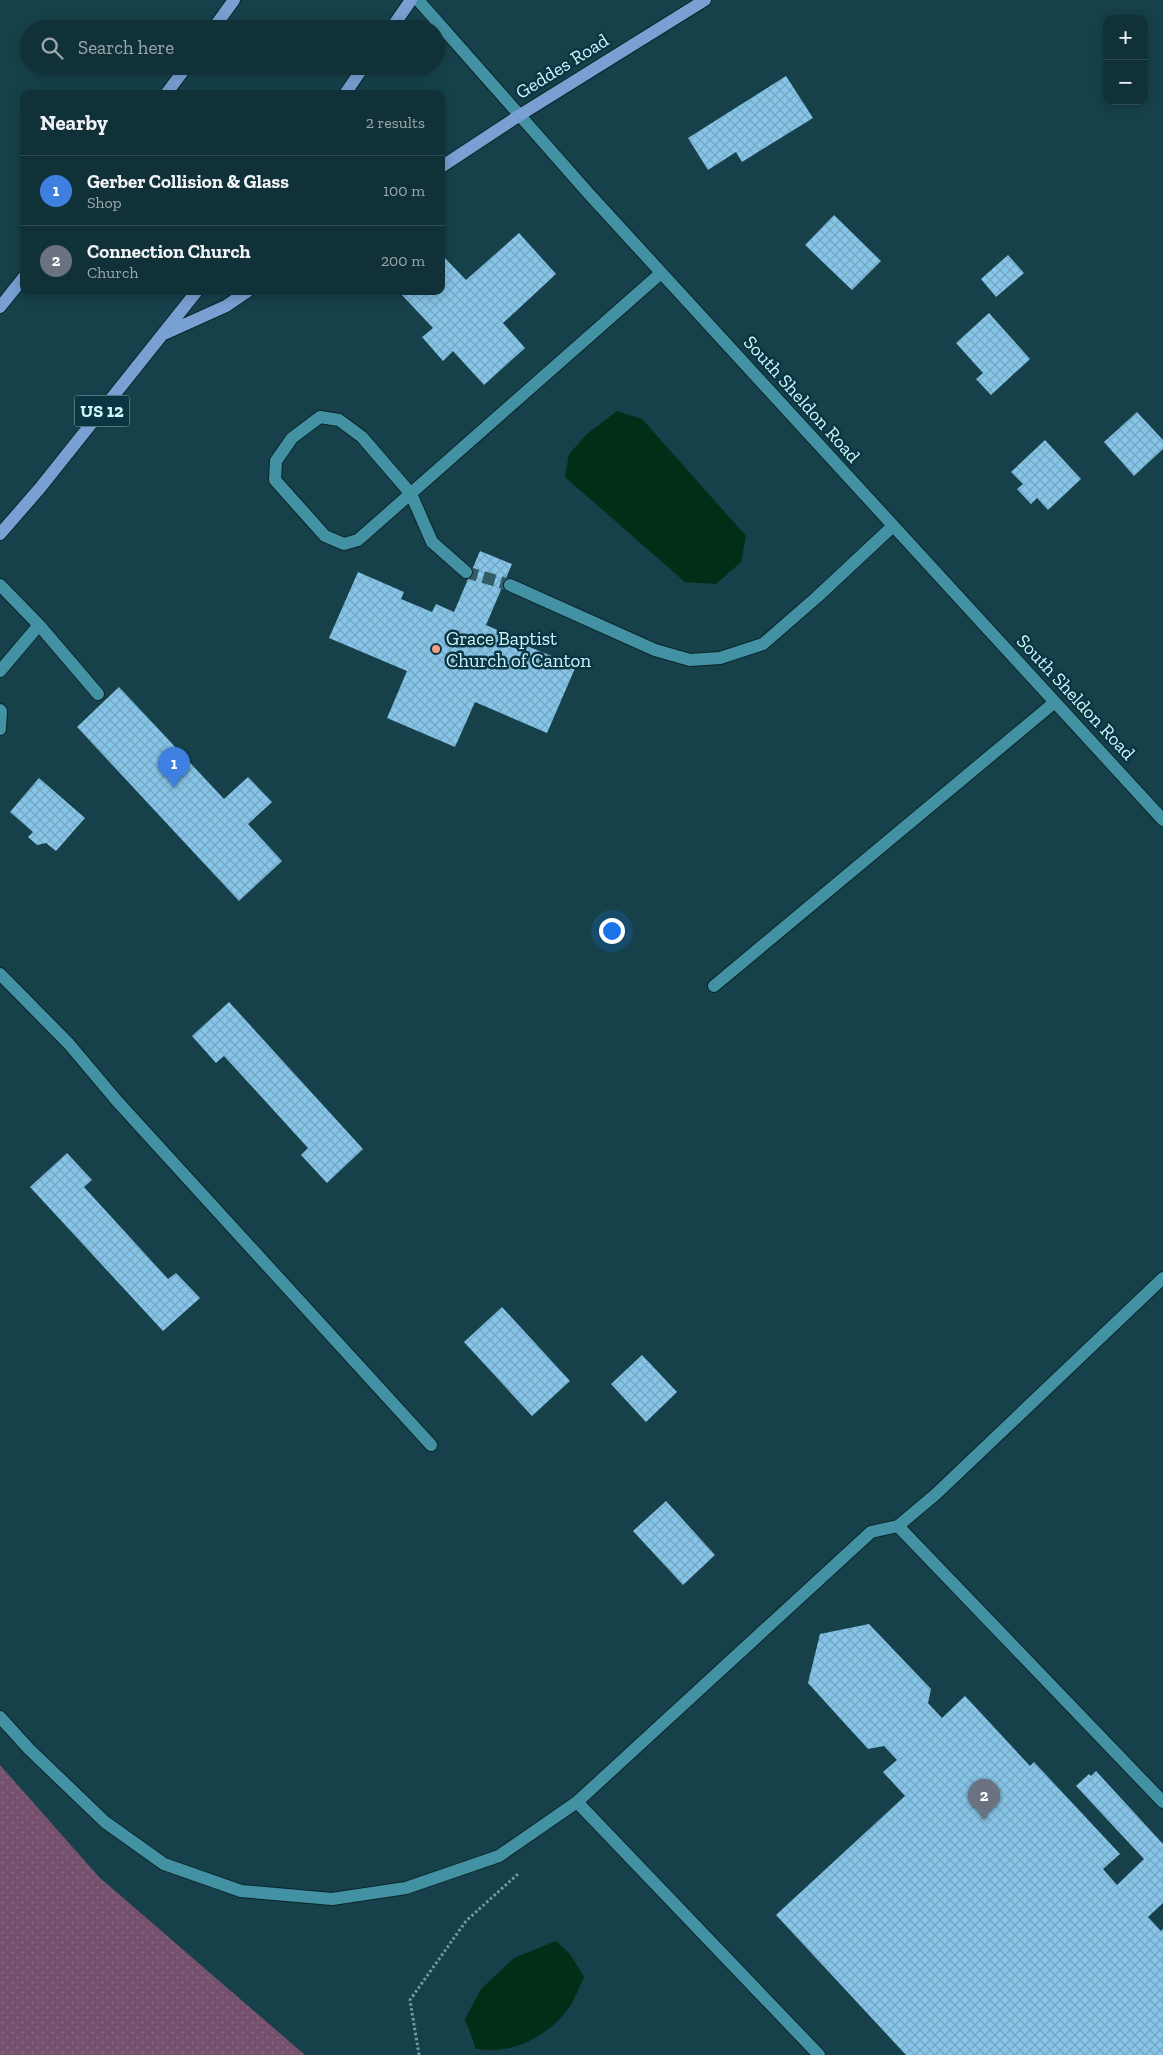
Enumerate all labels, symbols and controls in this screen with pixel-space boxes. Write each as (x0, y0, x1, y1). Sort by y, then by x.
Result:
map controls (1103, 15, 1148, 105)
button: + (1103, 15, 1148, 60)
search box (20, 20, 445, 75)
street label: Geddes Road (511, 28, 613, 104)
icon: search (38, 34, 66, 62)
text: Search here (78, 36, 174, 59)
button: − (1103, 60, 1148, 105)
text: Nearby (40, 110, 108, 135)
text: 2 results (366, 113, 425, 132)
text: Gerber Collision & Glass (87, 170, 289, 193)
text: 1 (53, 181, 59, 200)
text: 100 m (383, 181, 425, 200)
text: Shop (87, 193, 122, 212)
text: Connection Church (87, 240, 251, 263)
text: 2 (52, 251, 60, 270)
text: 200 m (381, 251, 425, 270)
text: Church (87, 263, 138, 282)
street label: South Sheldon Road (739, 331, 866, 468)
road number: US 12 (74, 396, 130, 426)
place label: Grace Baptist Church of Canton (446, 627, 591, 672)
street label: South Sheldon Road (1012, 629, 1140, 765)
marker: Grace Baptist Church of Canton (430, 643, 442, 655)
pin: 1 (158, 747, 190, 788)
your location (599, 918, 625, 944)
pin: 2 (968, 1779, 1000, 1820)

